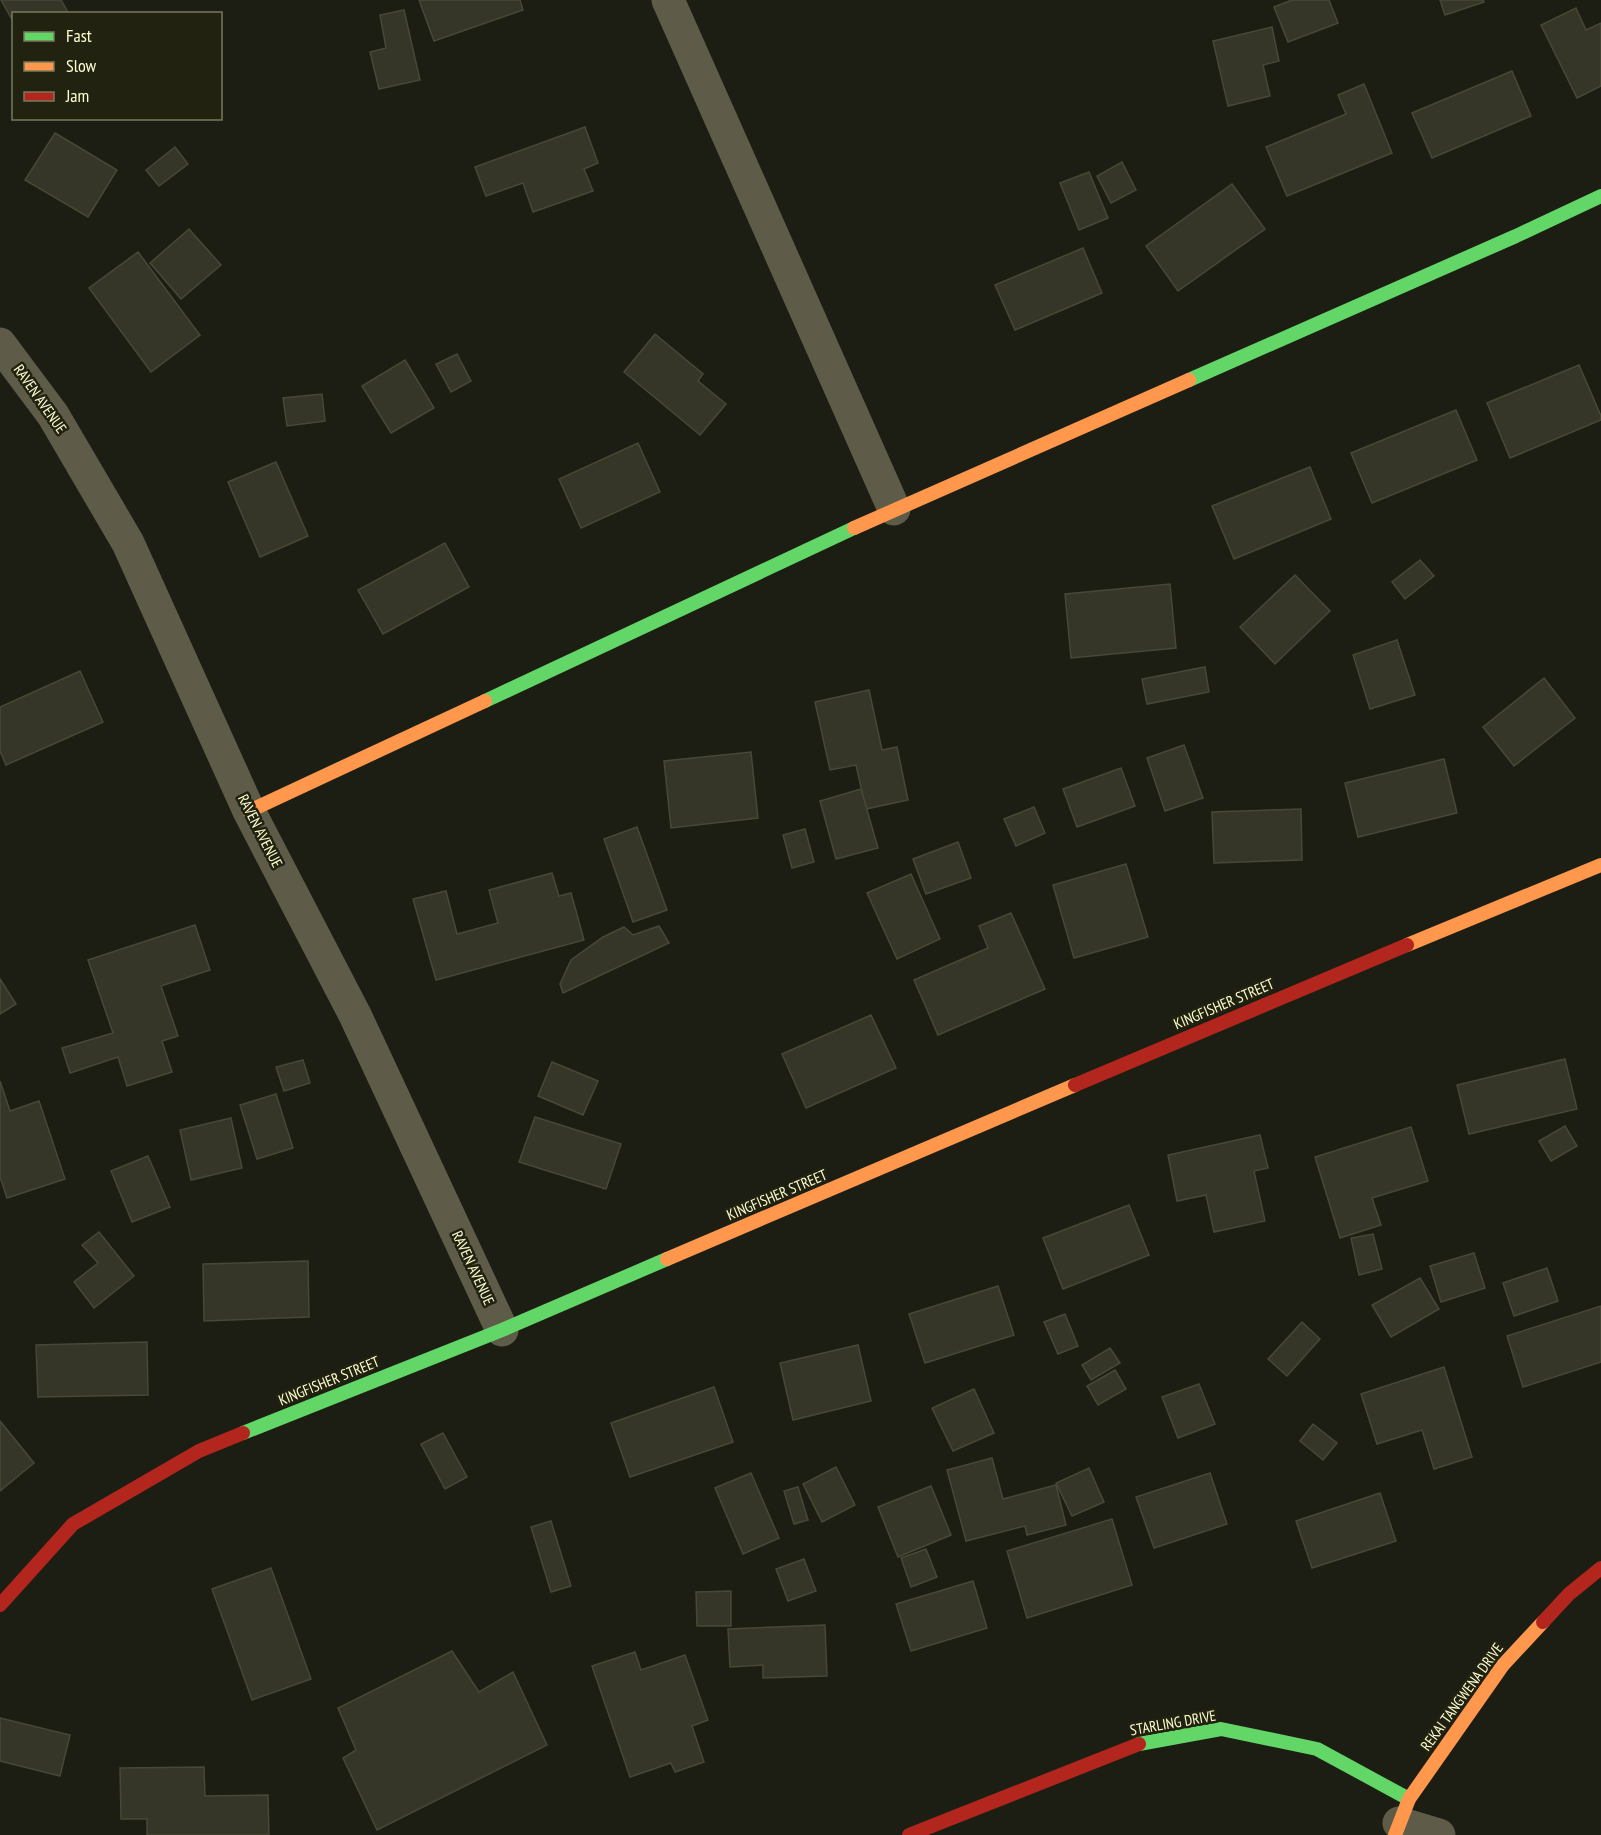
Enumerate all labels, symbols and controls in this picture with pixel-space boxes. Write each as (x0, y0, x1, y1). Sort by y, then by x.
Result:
legend (12, 12, 222, 120)
text: Fast (66, 24, 92, 47)
text: Slow (66, 54, 97, 77)
text: Jam (65, 84, 89, 107)
street label: RAVEN AVENUE (10, 361, 71, 437)
street label: RAVEN AVENUE (234, 791, 287, 871)
street label: KINGFISHER STREET (1171, 974, 1277, 1033)
street label: KINGFISHER STREET (724, 1165, 830, 1224)
street label: RAVEN AVENUE (448, 1228, 499, 1308)
street label: KINGFISHER STREET (276, 1352, 382, 1409)
street label: REKAI TANGWENA DRIVE (1416, 1639, 1507, 1754)
street label: STARLING DRIVE (1128, 1706, 1217, 1739)

